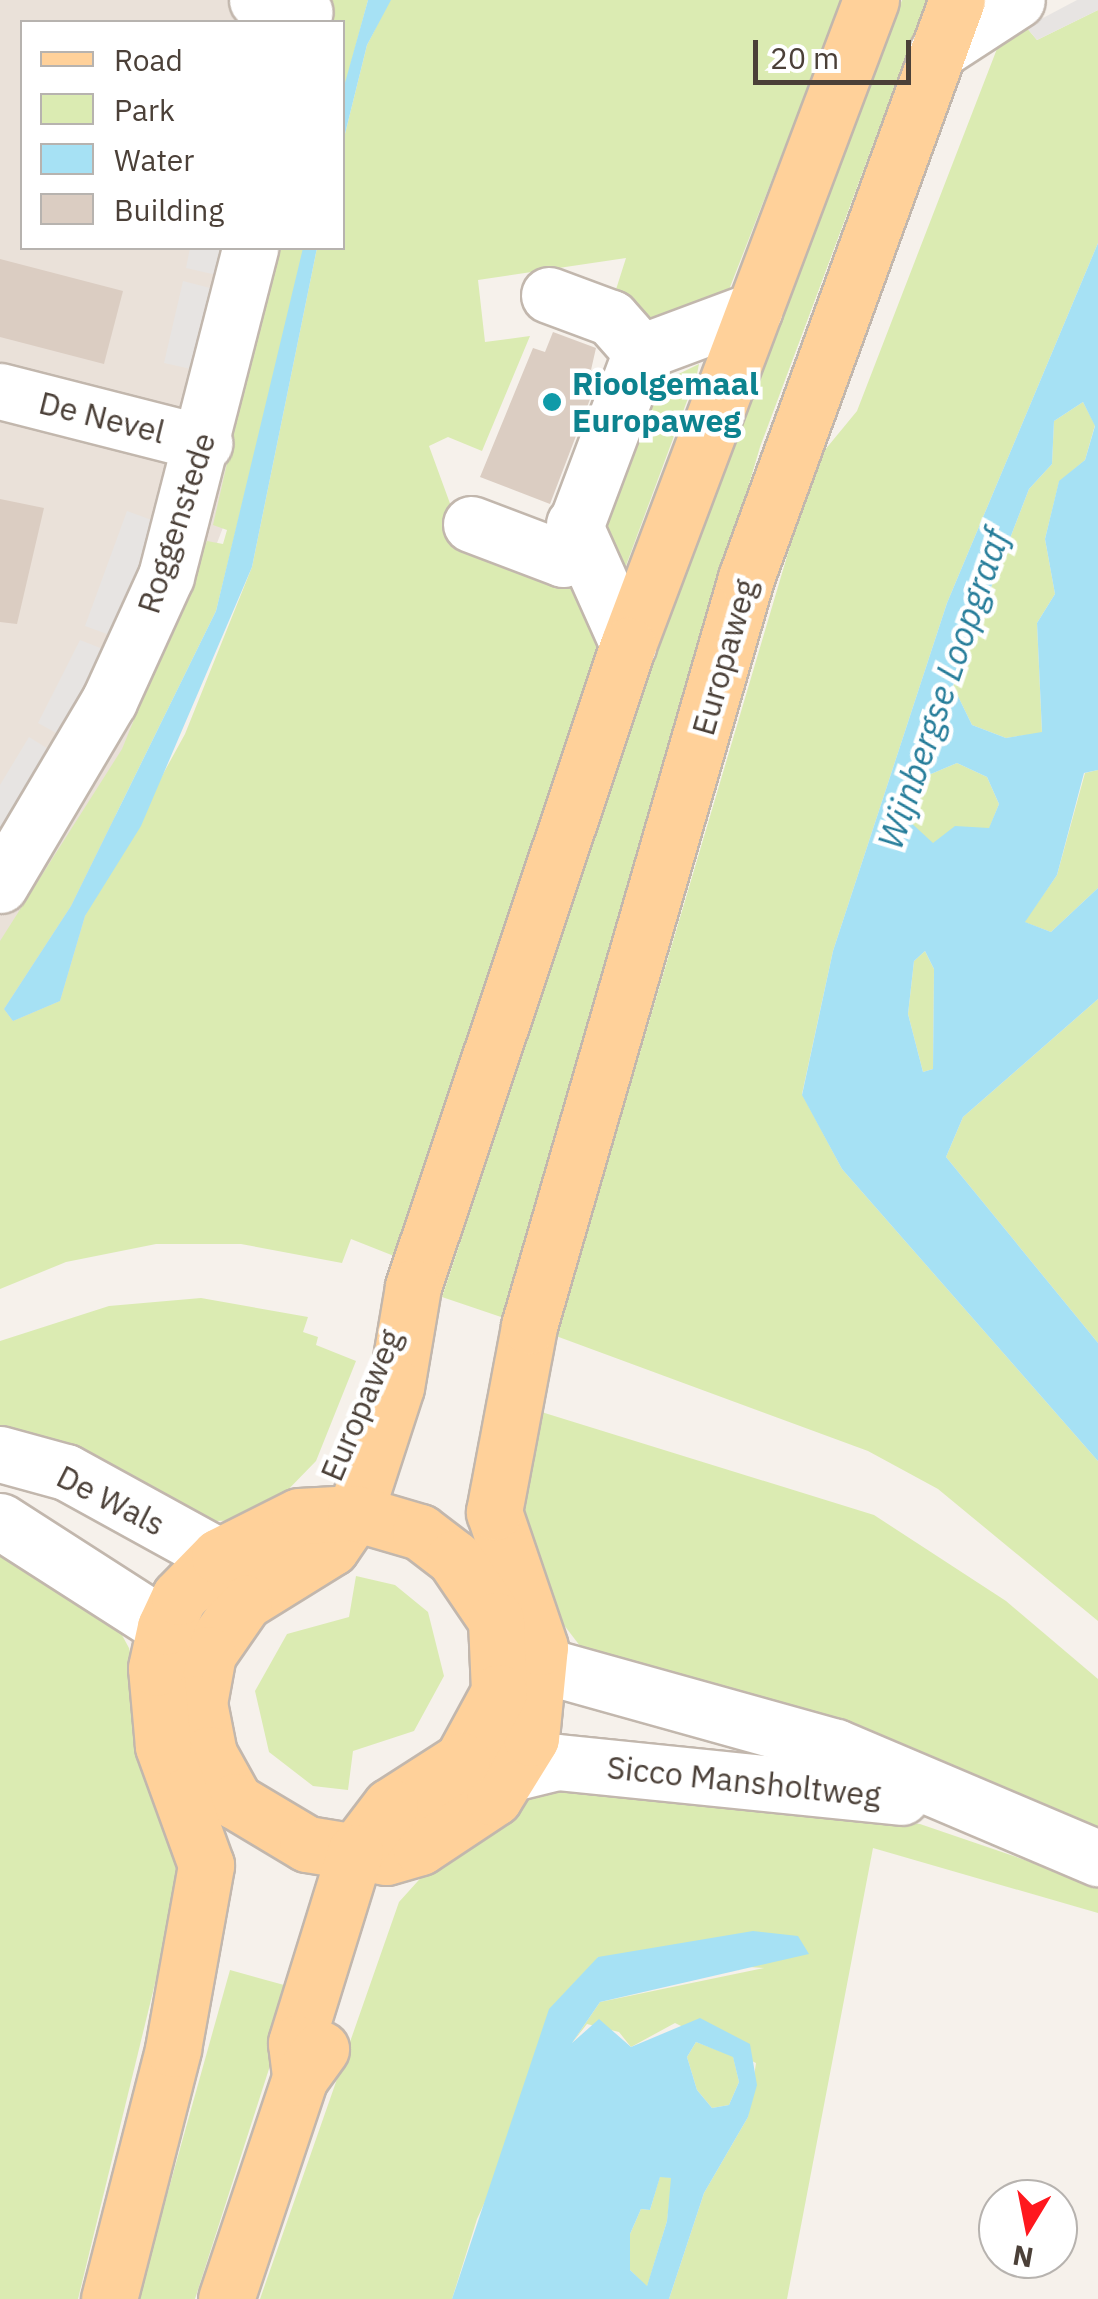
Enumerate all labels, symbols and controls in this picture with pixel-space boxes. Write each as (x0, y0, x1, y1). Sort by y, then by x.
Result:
legend (20, 20, 345, 250)
scale bar (758, 20, 916, 82)
text: 20 m (770, 38, 839, 77)
text: Road (114, 40, 183, 79)
text: Park (114, 90, 175, 129)
text: Water (114, 140, 194, 179)
text: Building (114, 190, 224, 229)
place label: Rioolgemaal Europaweg (572, 365, 759, 440)
street label: De Nevel (35, 383, 169, 451)
marker: Rioolgemaal Europaweg (541, 391, 563, 413)
street label: Roggenstede (129, 428, 223, 618)
water label: Wijnbergse Loopgraaf (869, 524, 1017, 854)
street label: Europaweg (683, 574, 765, 740)
street label: Europaweg (312, 1324, 410, 1486)
street label: De Wals (51, 1457, 171, 1543)
street label: Sicco Mansholtweg (605, 1748, 883, 1814)
north arrow (978, 2179, 1078, 2279)
text: N (1010, 2237, 1036, 2277)

